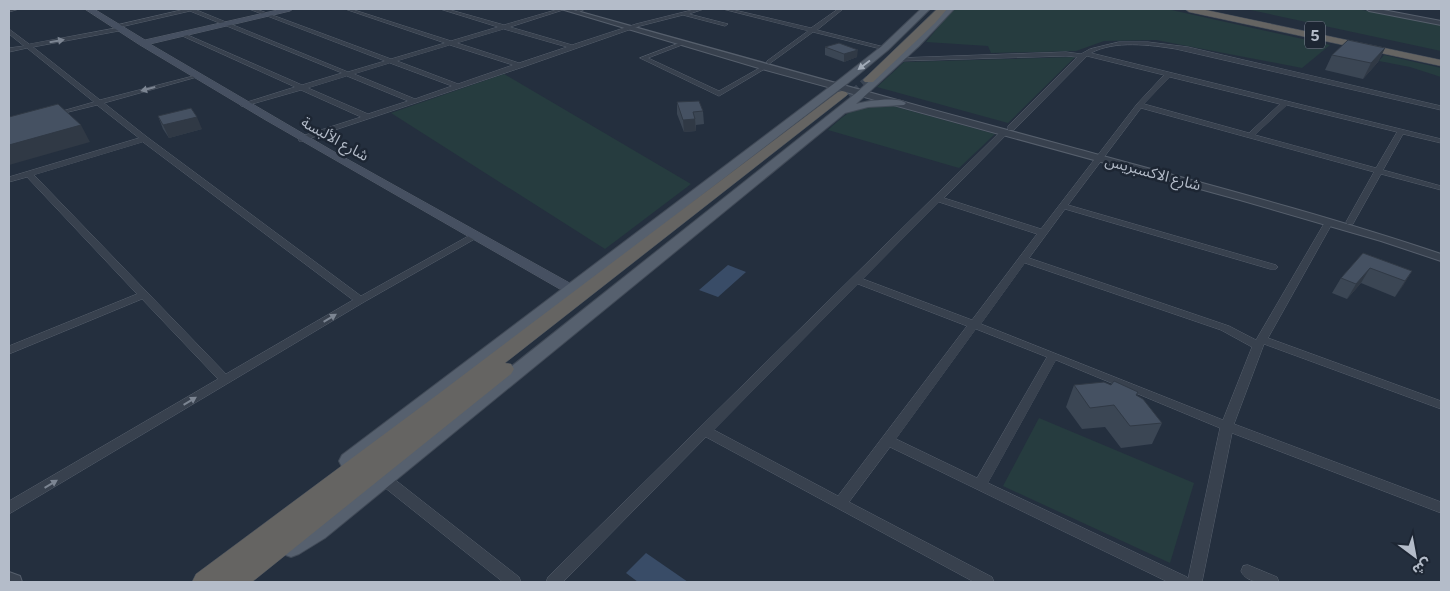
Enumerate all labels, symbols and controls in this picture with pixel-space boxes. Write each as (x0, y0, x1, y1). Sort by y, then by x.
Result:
road number: 5 (1305, 22, 1325, 48)
one-way arrow (49, 37, 65, 45)
one-way arrow (858, 59, 871, 70)
one-way arrow (141, 85, 156, 93)
street label: شارع الألبسة (297, 113, 372, 168)
street label: شارع الاكسبريس (1102, 152, 1203, 197)
one-way arrow (324, 313, 337, 322)
one-way arrow (184, 396, 197, 405)
one-way arrow (44, 479, 57, 488)
north arrow (1390, 531, 1440, 581)
text: ش (1409, 554, 1434, 579)

